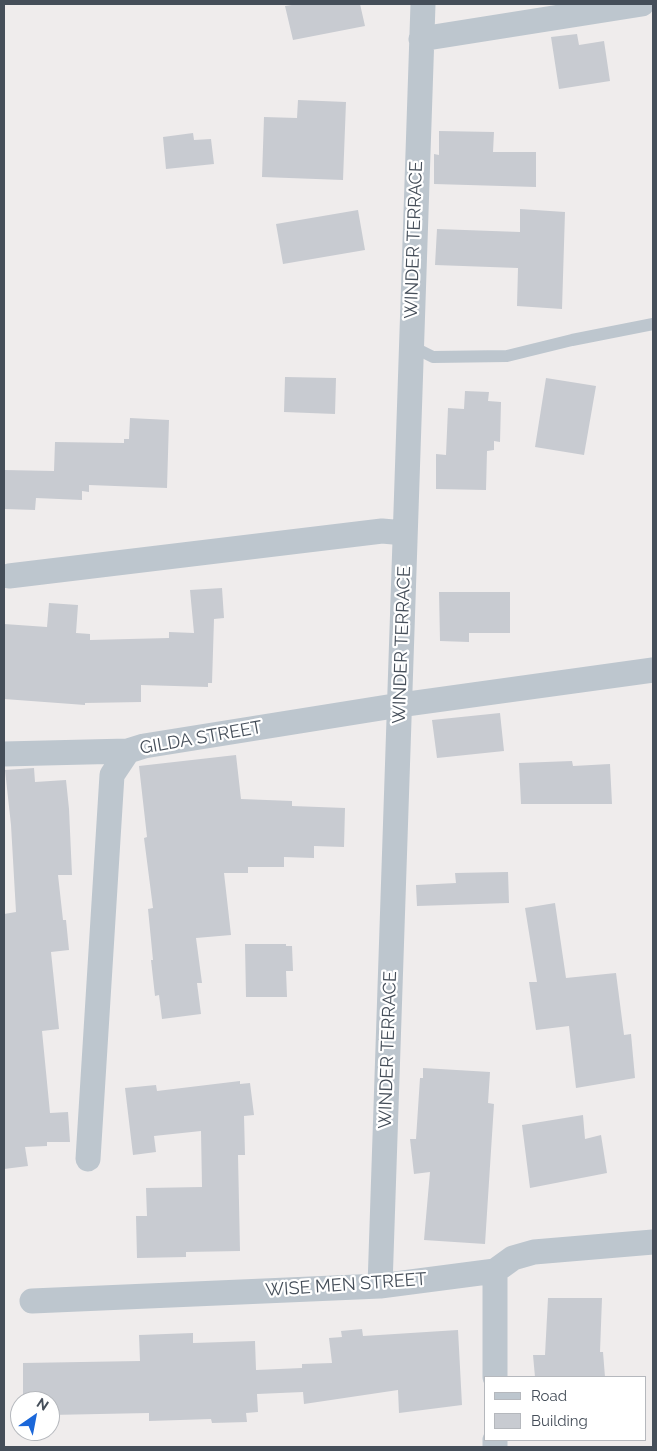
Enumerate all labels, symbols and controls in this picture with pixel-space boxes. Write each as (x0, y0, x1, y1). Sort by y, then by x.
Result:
street label: WINDER TERRACE (400, 161, 428, 319)
street label: WINDER TERRACE (388, 566, 416, 724)
street label: GILDA STREET (138, 717, 264, 759)
street label: WINDER TERRACE (374, 971, 402, 1129)
street label: WISE MEN STREET (265, 1269, 427, 1301)
legend (484, 1376, 647, 1441)
text: Road (531, 1387, 567, 1405)
north arrow (10, 1391, 60, 1441)
text: N (34, 1395, 51, 1414)
text: Building (531, 1412, 588, 1430)

